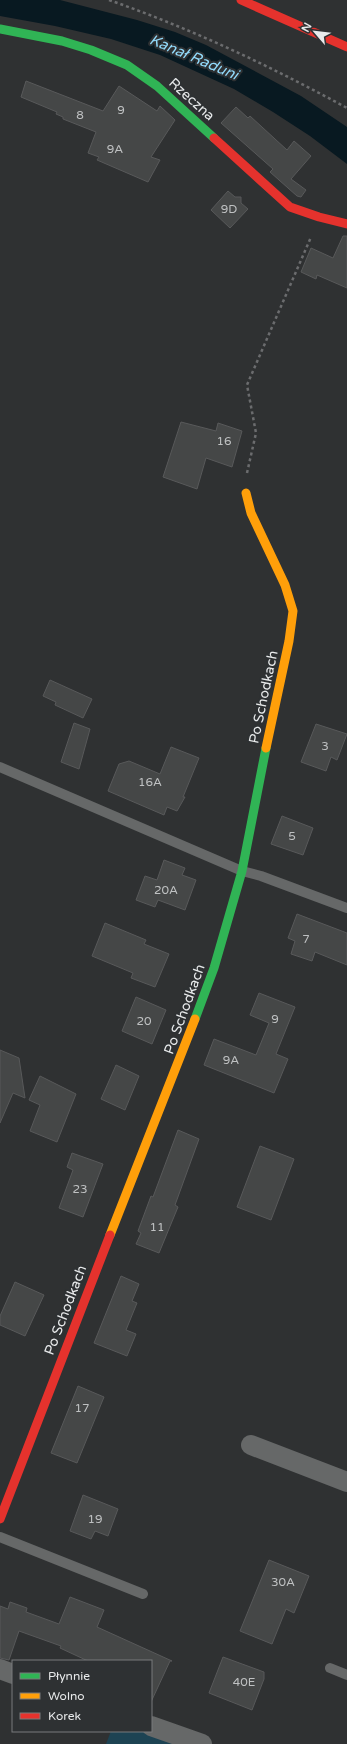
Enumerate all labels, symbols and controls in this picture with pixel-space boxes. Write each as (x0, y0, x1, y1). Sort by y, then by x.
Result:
north arrow (295, 12, 335, 52)
text: N (299, 21, 314, 34)
water label: Kanał Raduni (147, 30, 243, 85)
street label: Rzeczna (165, 74, 218, 124)
house number: 9 (117, 103, 125, 117)
house number: 8 (76, 108, 84, 122)
house number: 9A (107, 142, 123, 156)
house number: 9D (221, 202, 237, 216)
house number: 16 (216, 434, 232, 448)
street label: Po Schodkach (245, 649, 282, 745)
house number: 3 (321, 739, 329, 753)
house number: 16A (138, 775, 162, 789)
house number: 5 (288, 829, 296, 843)
house number: 20A (154, 883, 178, 897)
house number: 7 (302, 932, 310, 946)
street label: Po Schodkach (160, 962, 209, 1057)
house number: 9 (271, 1012, 279, 1026)
house number: 20 (136, 1014, 152, 1028)
house number: 9A (223, 1053, 239, 1067)
house number: 23 (72, 1182, 88, 1196)
house number: 11 (149, 1220, 165, 1234)
street label: Po Schodkach (41, 1263, 90, 1357)
house number: 17 (74, 1401, 90, 1415)
house number: 19 (87, 1512, 103, 1526)
house number: 30A (271, 1575, 295, 1589)
legend (12, 1660, 152, 1732)
text: Płynnie (48, 1669, 90, 1683)
house number: 40E (233, 1675, 256, 1689)
text: Wolno (48, 1689, 84, 1703)
text: Korek (48, 1709, 82, 1723)

